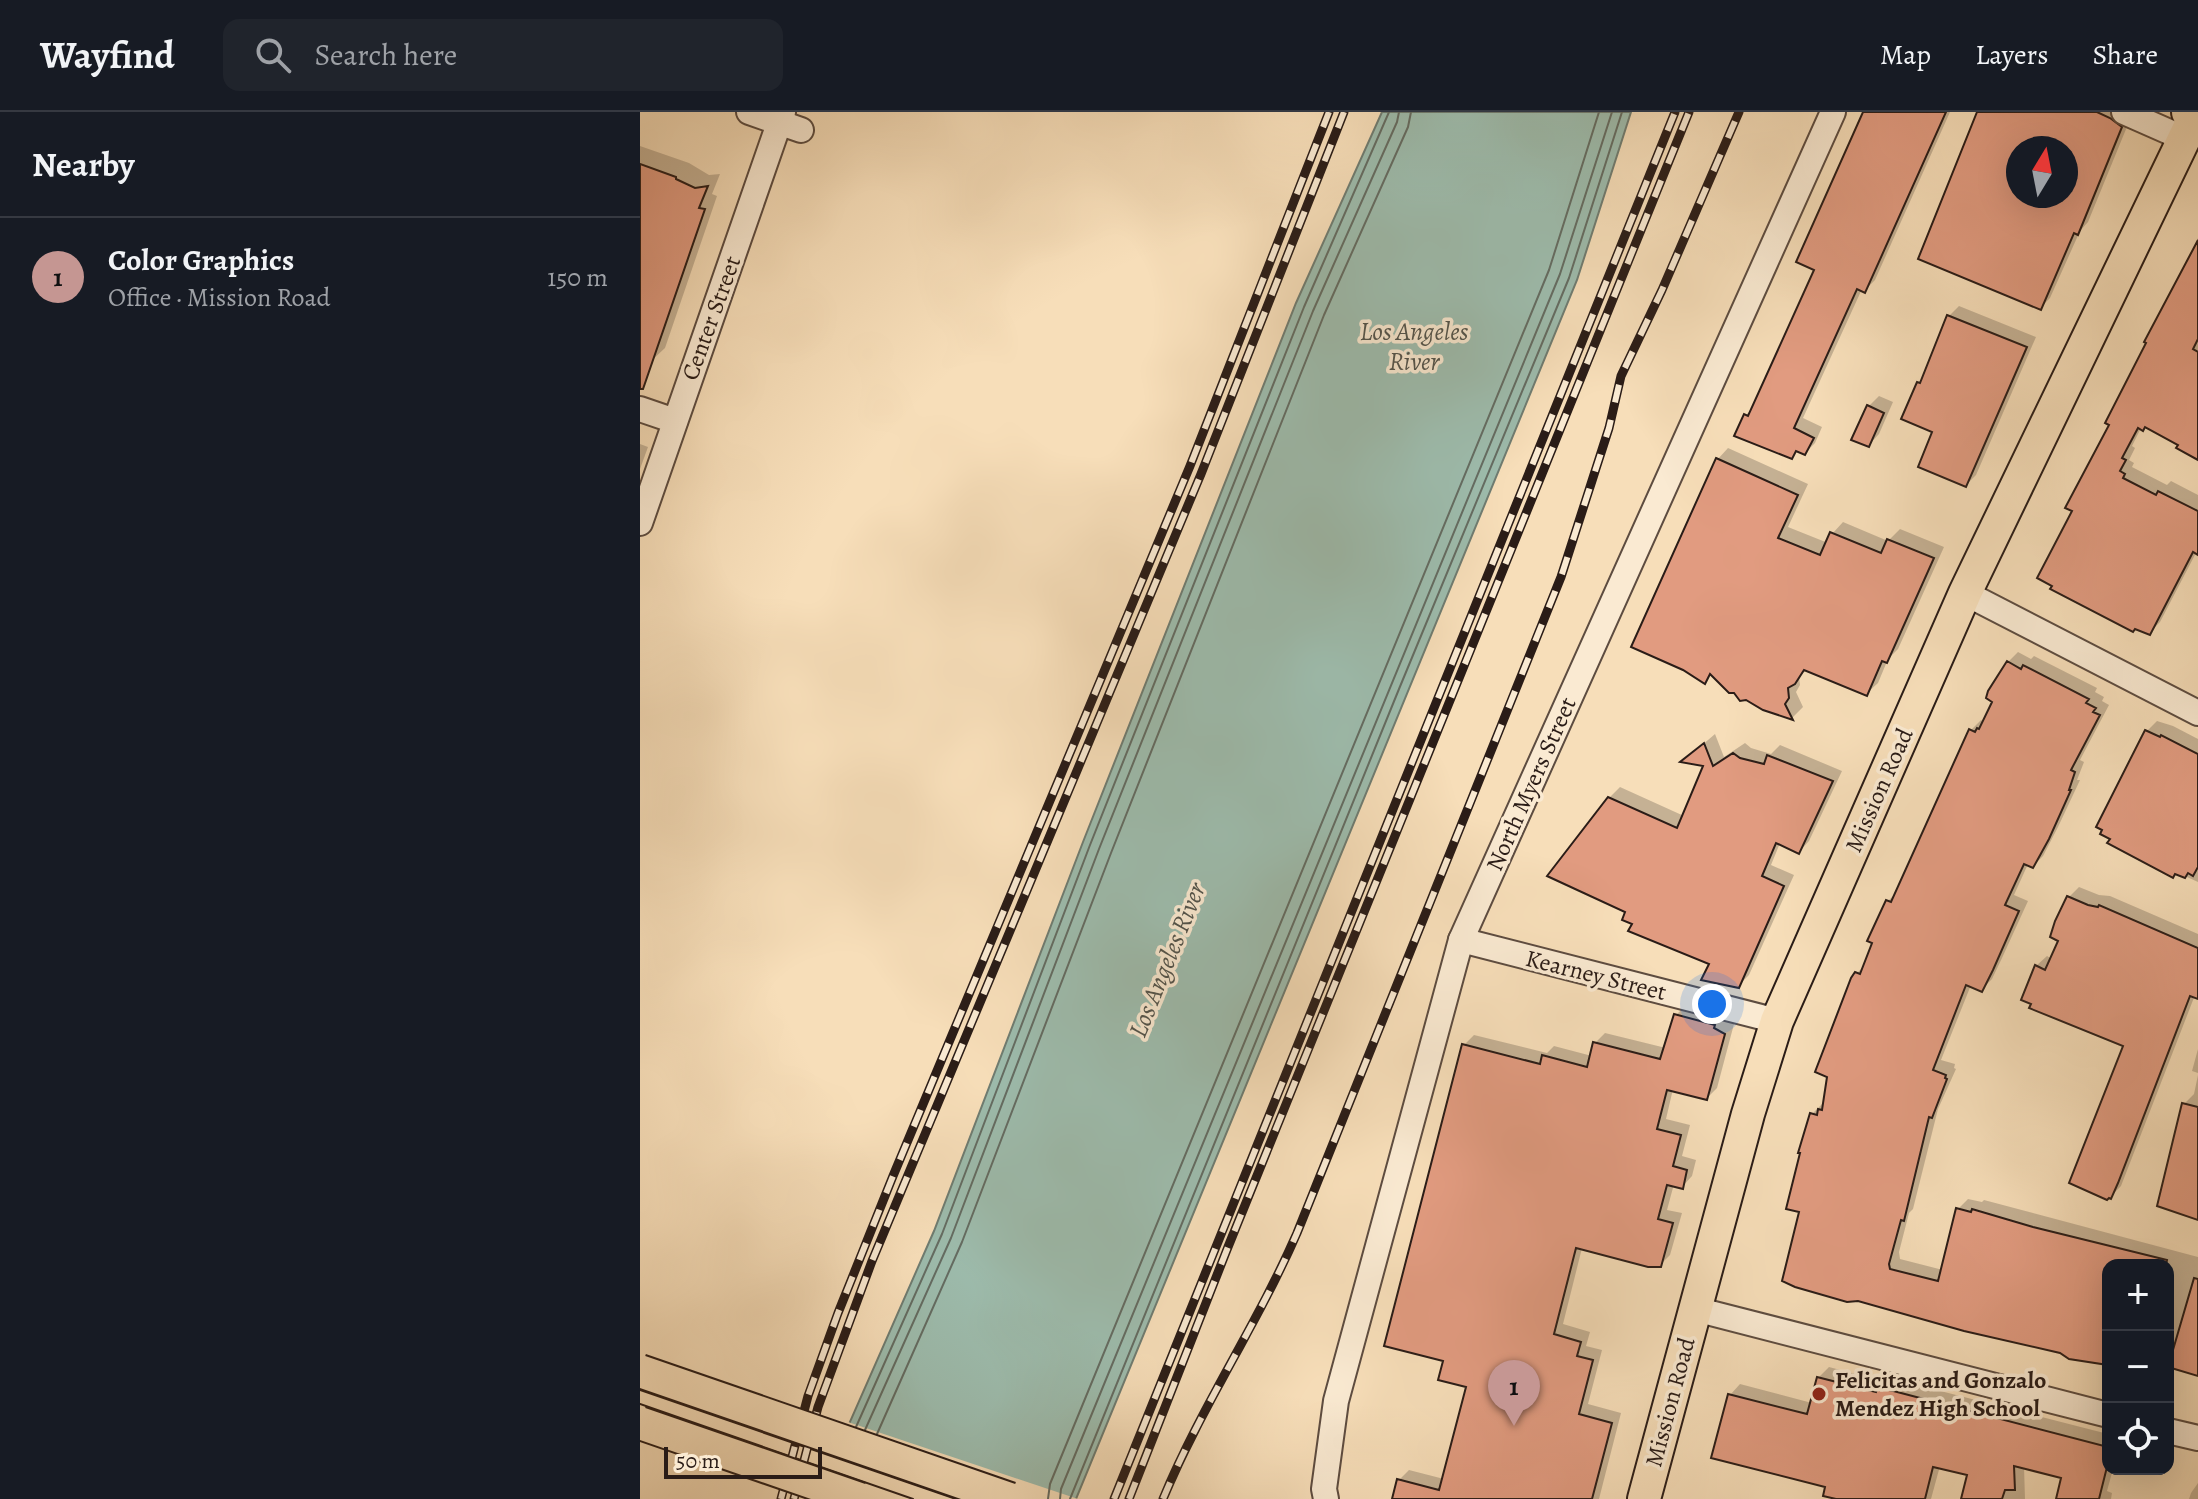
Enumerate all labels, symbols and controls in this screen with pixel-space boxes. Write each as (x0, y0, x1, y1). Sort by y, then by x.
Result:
search box (223, 19, 783, 91)
text: Wayfind (40, 29, 175, 81)
icon: search (251, 33, 295, 77)
text: Search here (315, 35, 457, 75)
text: Map (1880, 36, 1931, 74)
text: Layers (1975, 36, 2048, 74)
text: Share (2092, 36, 2158, 74)
north arrow (2006, 136, 2078, 208)
text: Nearby (32, 141, 135, 188)
text: Color Graphics (108, 240, 294, 280)
street label: Center Street (674, 251, 748, 385)
text: 1 (53, 260, 63, 295)
text: 150 m (547, 260, 608, 295)
text: Office · Mission Road (108, 280, 331, 315)
water label: Los Angeles River (1360, 314, 1469, 379)
street label: North Myers Street (1478, 692, 1584, 876)
street label: Mission Road (1837, 723, 1921, 857)
water label: Los Angeles River (1120, 877, 1214, 1042)
street label: Kearney Street (1522, 942, 1670, 1008)
your location (1692, 984, 1732, 1024)
map controls (2102, 1259, 2174, 1475)
button: + (2102, 1259, 2174, 1331)
button: − (2102, 1331, 2174, 1403)
street label: Mission Road (1637, 1334, 1703, 1470)
pin: 1 (1488, 1360, 1540, 1426)
place label: Felicitas and Gonzalo Mendez High School (1835, 1364, 2046, 1424)
marker: Felicitas and Gonzalo Mendez High School (1810, 1385, 1828, 1403)
button: locate (2102, 1403, 2174, 1475)
scale bar (664, 1443, 822, 1479)
text: 50 m (676, 1446, 720, 1476)

